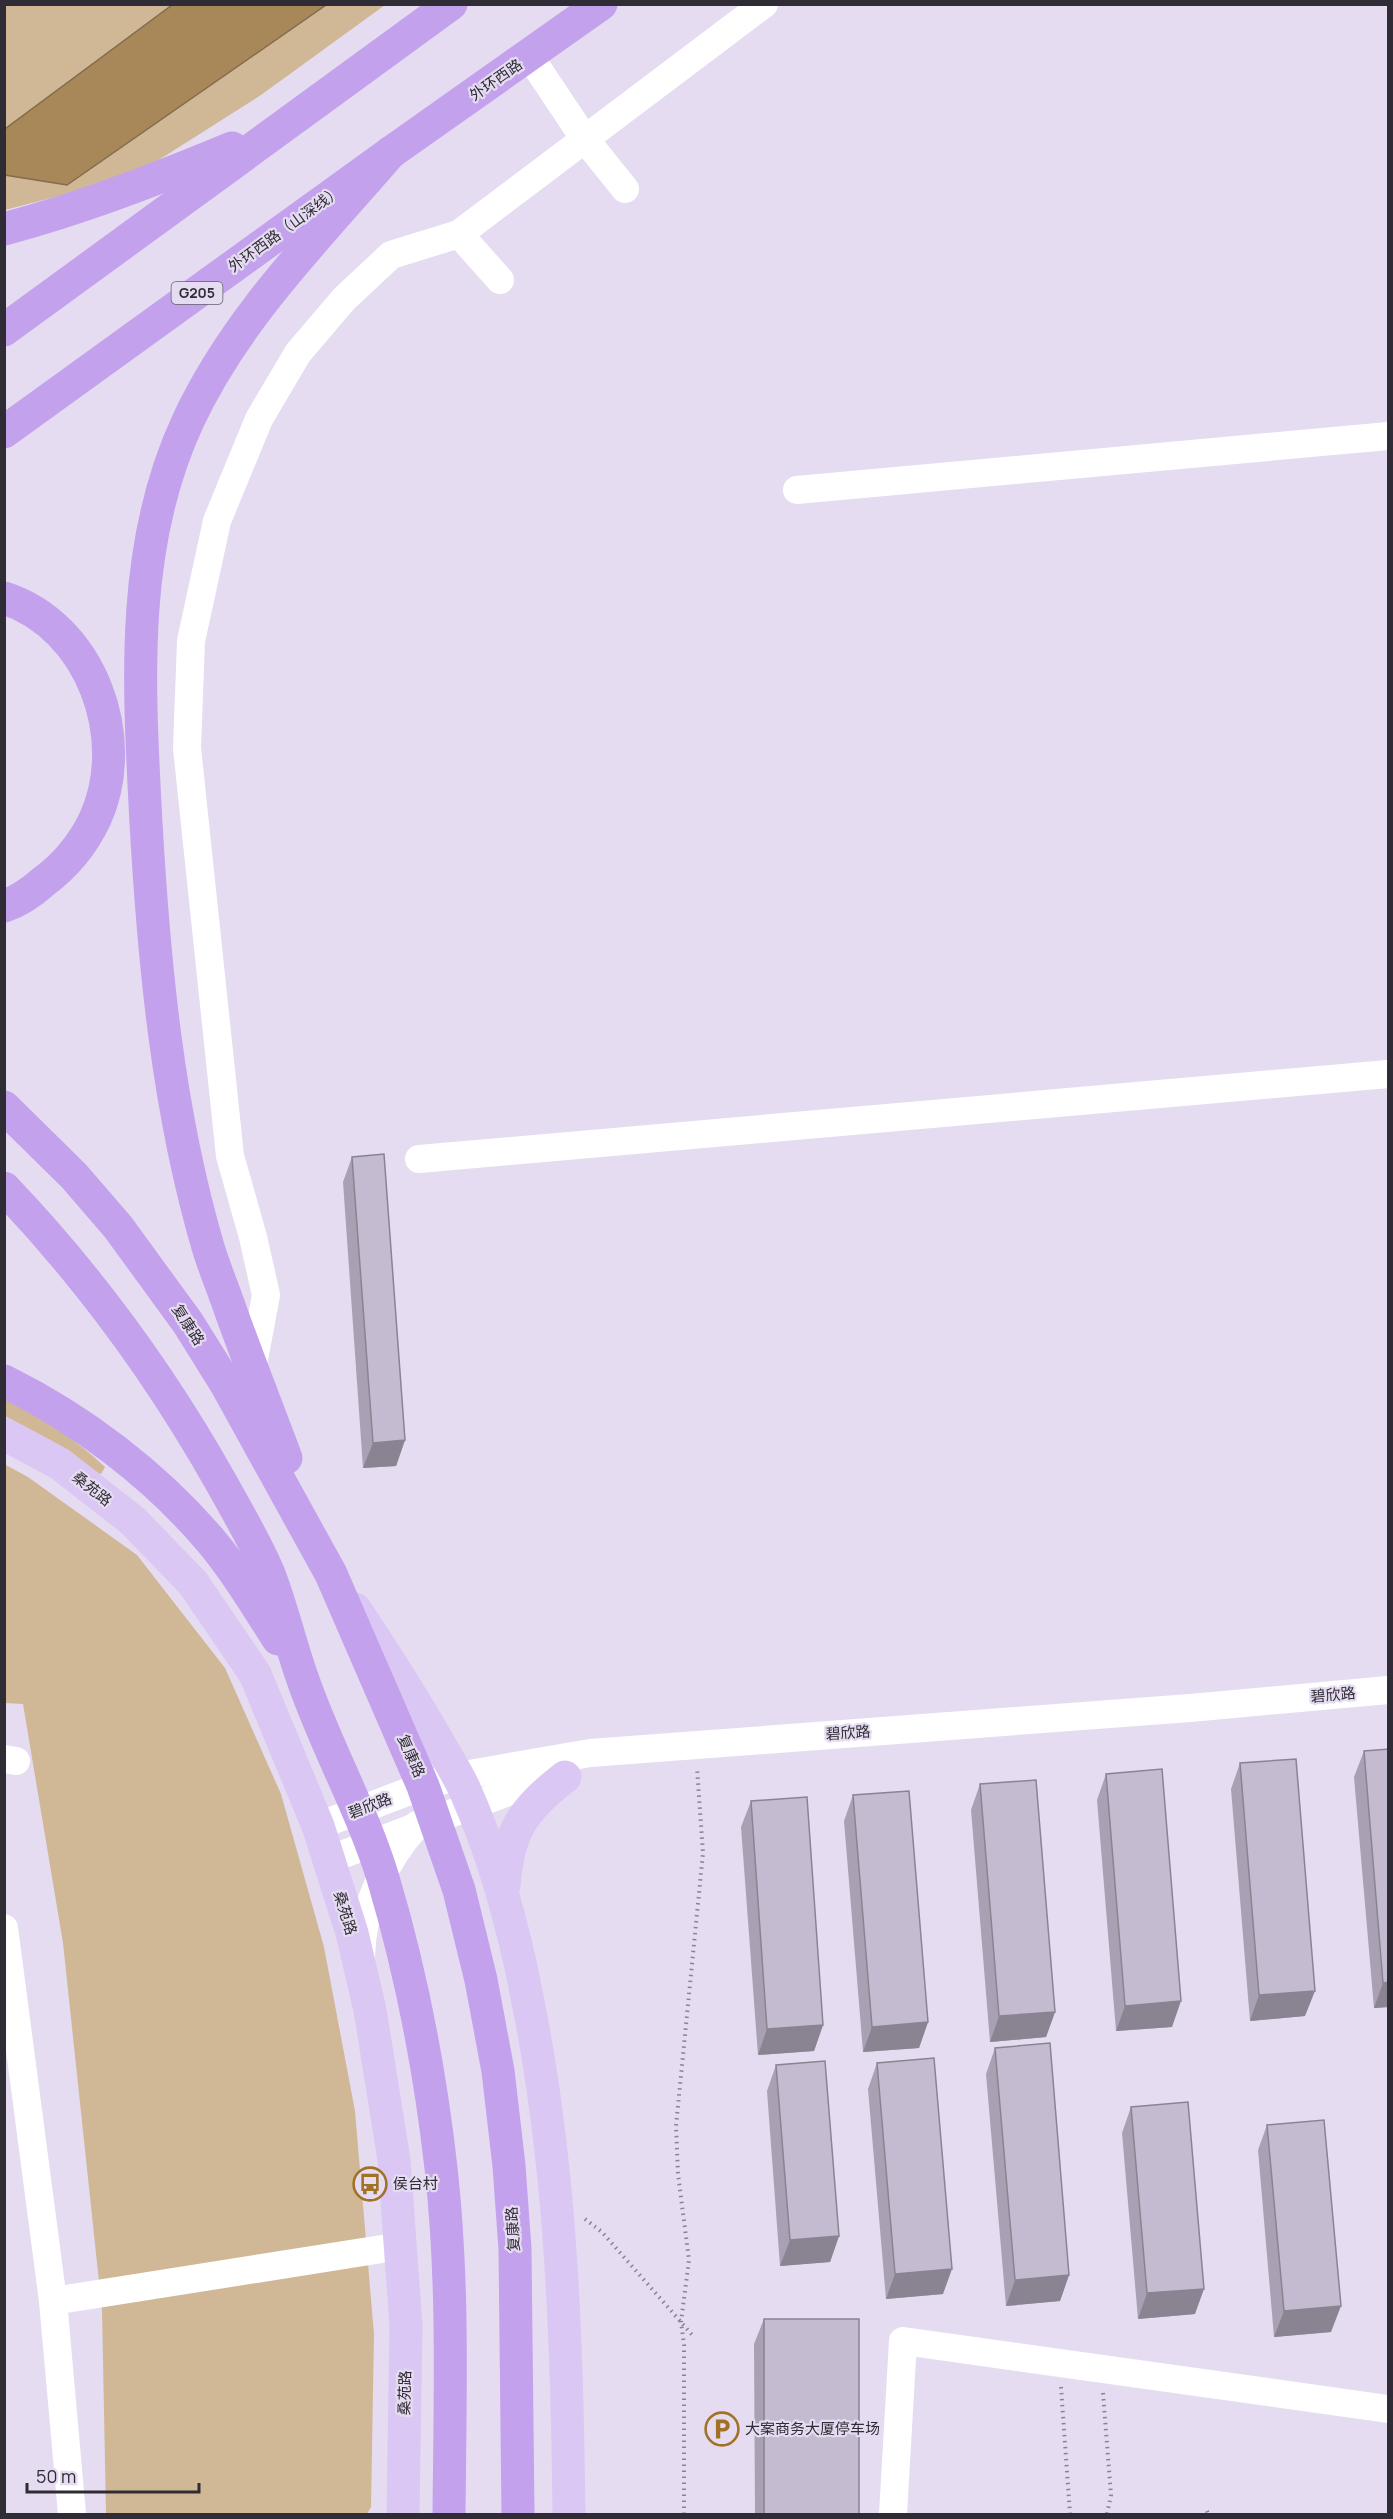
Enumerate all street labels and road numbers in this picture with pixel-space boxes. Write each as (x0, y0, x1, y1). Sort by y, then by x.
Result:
street label: 外环西路 (465, 54, 526, 105)
street label: 外环西路（山深线） (224, 180, 345, 277)
road number: G205 (172, 282, 222, 304)
street label: 复康路 (167, 1300, 209, 1349)
street label: 桑苑路 (68, 1466, 117, 1511)
street label: 碧欣路 (1310, 1682, 1356, 1707)
street label: 碧欣路 (825, 1720, 871, 1745)
street label: 复康路 (393, 1731, 430, 1781)
street label: 碧欣路 (345, 1788, 395, 1823)
street label: 桑苑路 (329, 1888, 362, 1937)
street label: 复康路 (501, 2206, 524, 2252)
street label: 桑苑路 (394, 2370, 415, 2416)

